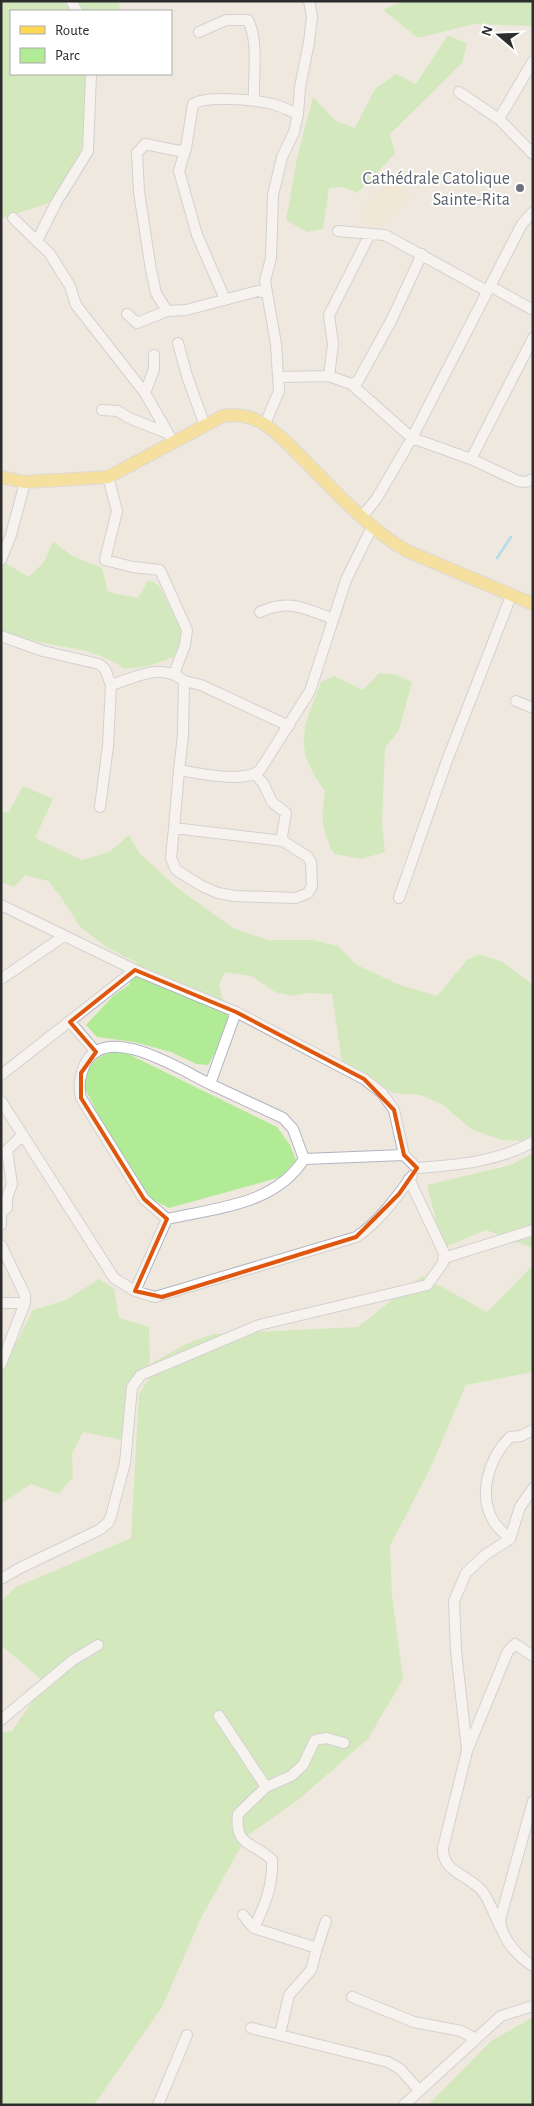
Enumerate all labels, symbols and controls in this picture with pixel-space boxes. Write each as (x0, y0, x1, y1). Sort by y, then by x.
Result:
legend (10, 10, 172, 75)
north arrow (474, 10, 524, 60)
text: Route (55, 23, 89, 38)
text: N (479, 24, 496, 38)
text: Parc (55, 48, 80, 63)
place label: Cathédrale Catolique Sainte-Rita (362, 170, 510, 209)
marker: Cathédrale Catolique Sainte-Rita (514, 182, 526, 194)

